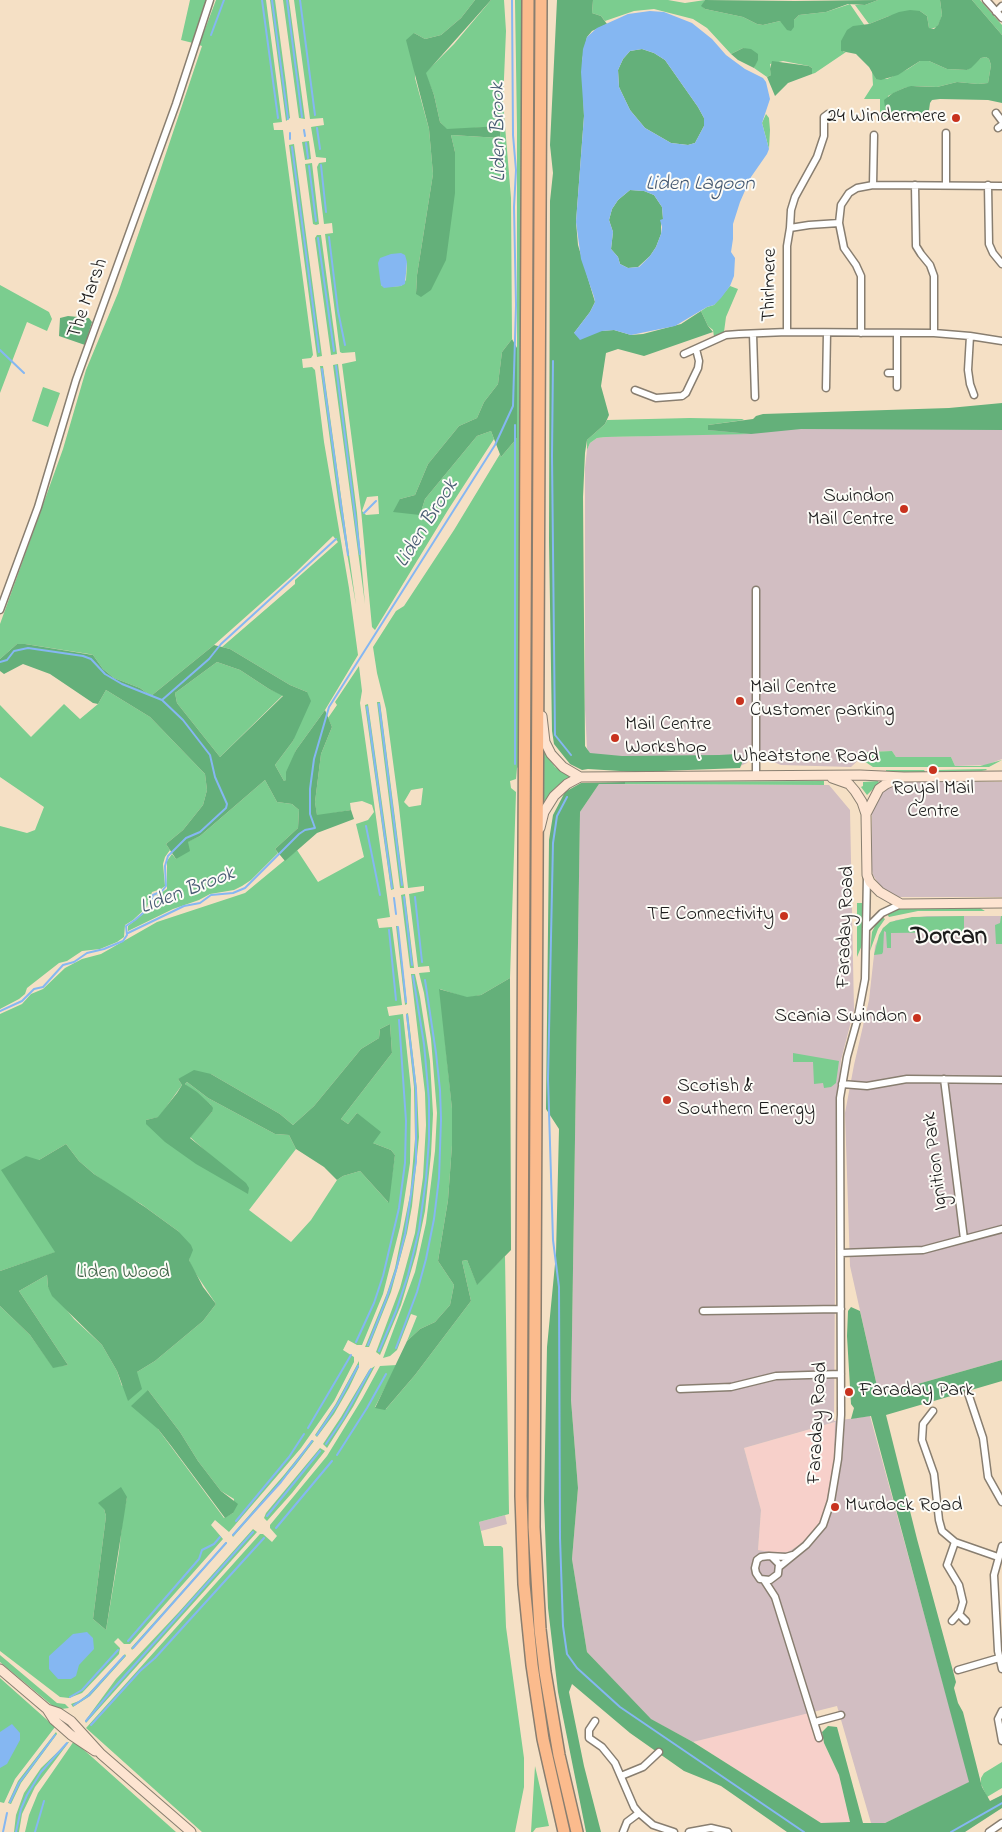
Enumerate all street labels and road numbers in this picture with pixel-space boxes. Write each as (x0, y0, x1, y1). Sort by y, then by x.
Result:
street label: Thirlmere (758, 248, 784, 322)
street label: The Marsh (63, 256, 115, 342)
street label: Wheatstone Road (733, 746, 879, 770)
street label: Faraday Road (833, 865, 861, 989)
street label: Ignition Park (919, 1110, 955, 1212)
street label: Faraday Road (804, 1361, 834, 1485)

